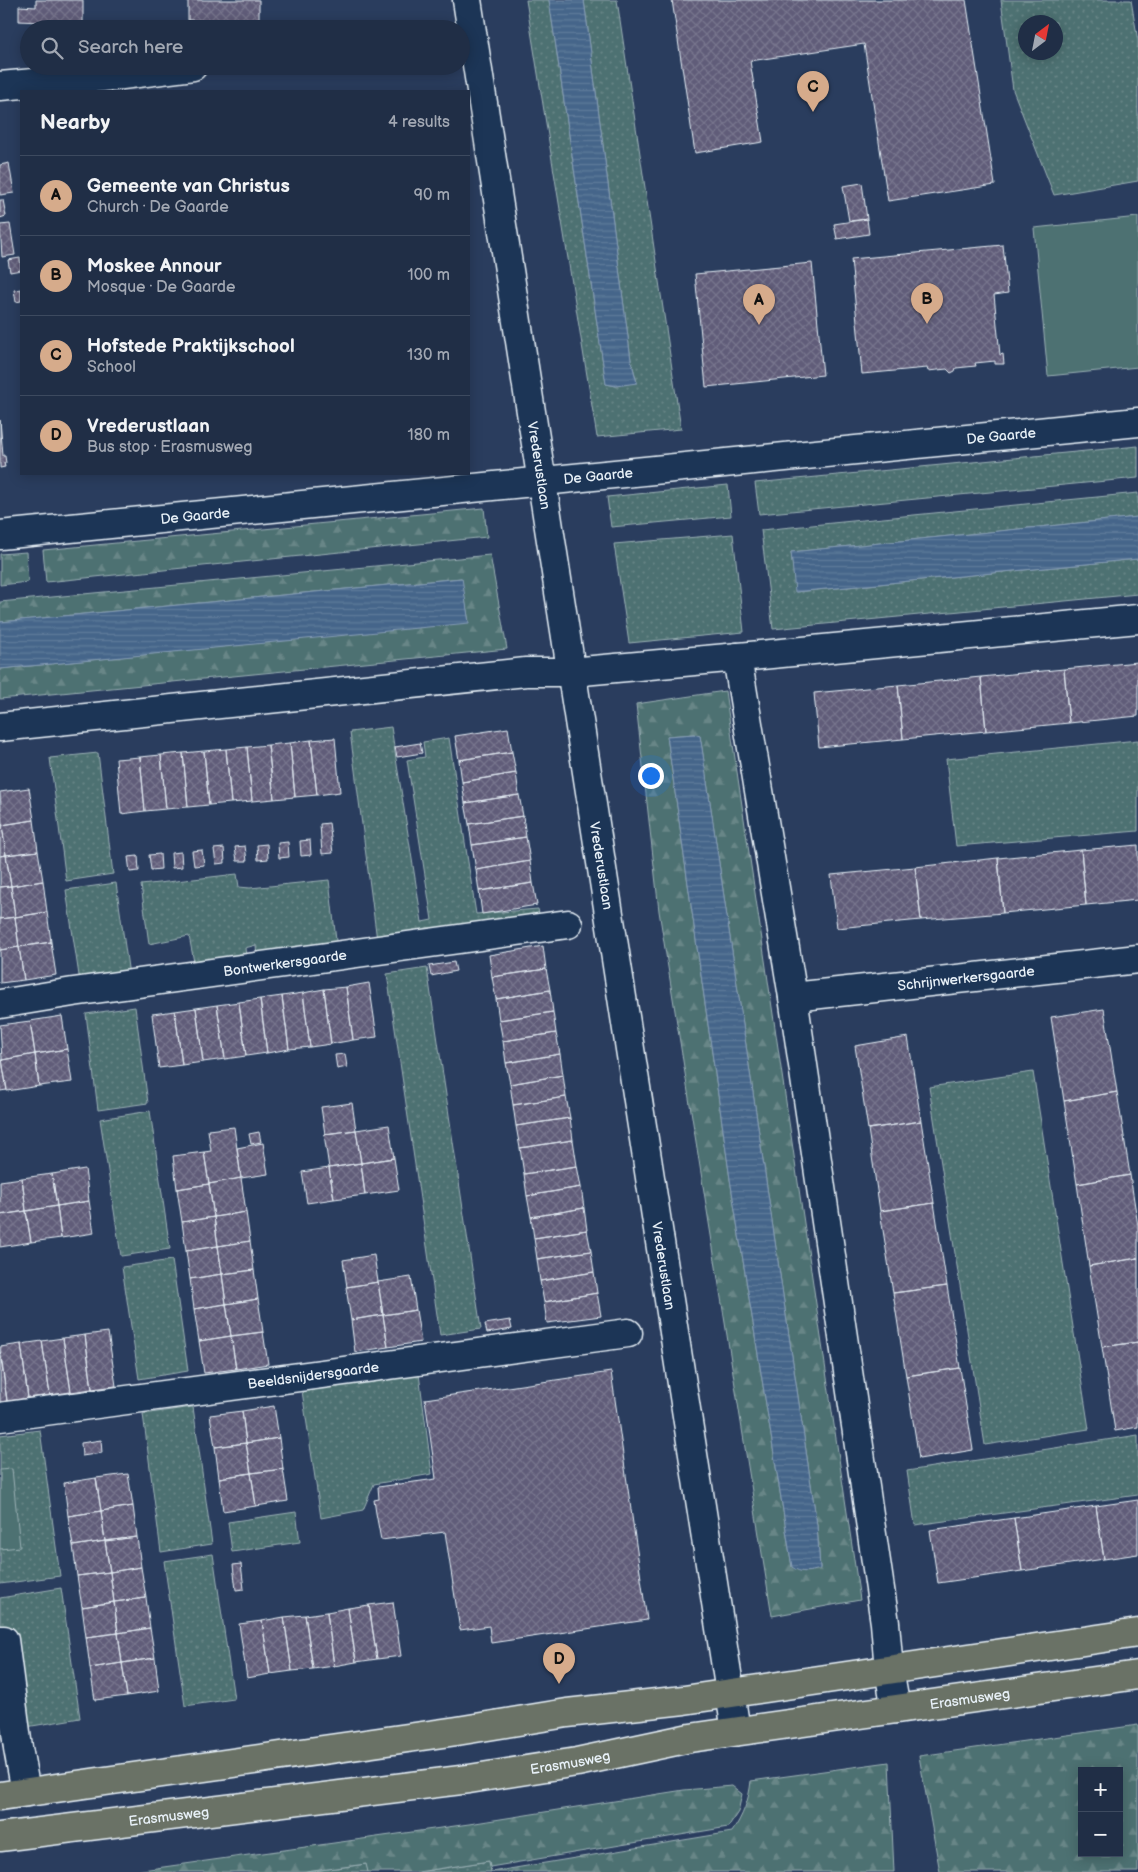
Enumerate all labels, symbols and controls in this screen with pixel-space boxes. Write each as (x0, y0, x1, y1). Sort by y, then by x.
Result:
north arrow (1018, 15, 1063, 60)
search box (20, 20, 470, 75)
icon: search (38, 34, 66, 62)
text: Search here (78, 36, 183, 59)
pin: C (797, 71, 829, 112)
text: Nearby (40, 110, 110, 135)
text: 4 results (388, 113, 450, 132)
text: Gemeente van Christus (87, 175, 290, 198)
text: A (51, 186, 61, 205)
text: 90 m (414, 186, 450, 205)
text: Church · De Gaarde (87, 198, 229, 217)
text: Moskee Annour (87, 255, 222, 278)
text: B (50, 266, 62, 285)
text: 100 m (407, 266, 450, 285)
text: Mosque · De Gaarde (87, 278, 235, 297)
pin: B (911, 283, 943, 324)
pin: A (743, 284, 775, 325)
text: Hofstede Praktijkschool (87, 335, 295, 358)
text: C (50, 346, 62, 365)
text: 130 m (407, 346, 450, 365)
text: School (87, 358, 136, 377)
text: Vrederustlaan (87, 415, 210, 438)
street label: Vrederustlaan (524, 420, 554, 511)
street label: De Gaarde (966, 424, 1037, 448)
text: D (50, 426, 62, 445)
text: 180 m (408, 426, 450, 445)
text: Bus stop · Erasmusweg (87, 438, 253, 457)
street label: De Gaarde (563, 464, 634, 488)
street label: De Gaarde (160, 504, 231, 528)
your location (638, 763, 664, 789)
street label: Vrederustlaan (586, 820, 616, 911)
street label: Bontwerkersgaarde (222, 946, 348, 980)
street label: Schrijnwerkersgaarde (897, 962, 1035, 994)
street label: Vrederustlaan (648, 1221, 678, 1311)
street label: Beeldsnijdersgaarde (247, 1358, 380, 1393)
pin: D (543, 1643, 575, 1684)
street label: Erasmusweg (929, 1685, 1011, 1713)
street label: Erasmusweg (529, 1747, 612, 1778)
map controls (1078, 1767, 1123, 1857)
button: + (1078, 1767, 1123, 1812)
street label: Erasmusweg (128, 1803, 210, 1830)
button: − (1078, 1812, 1123, 1857)

